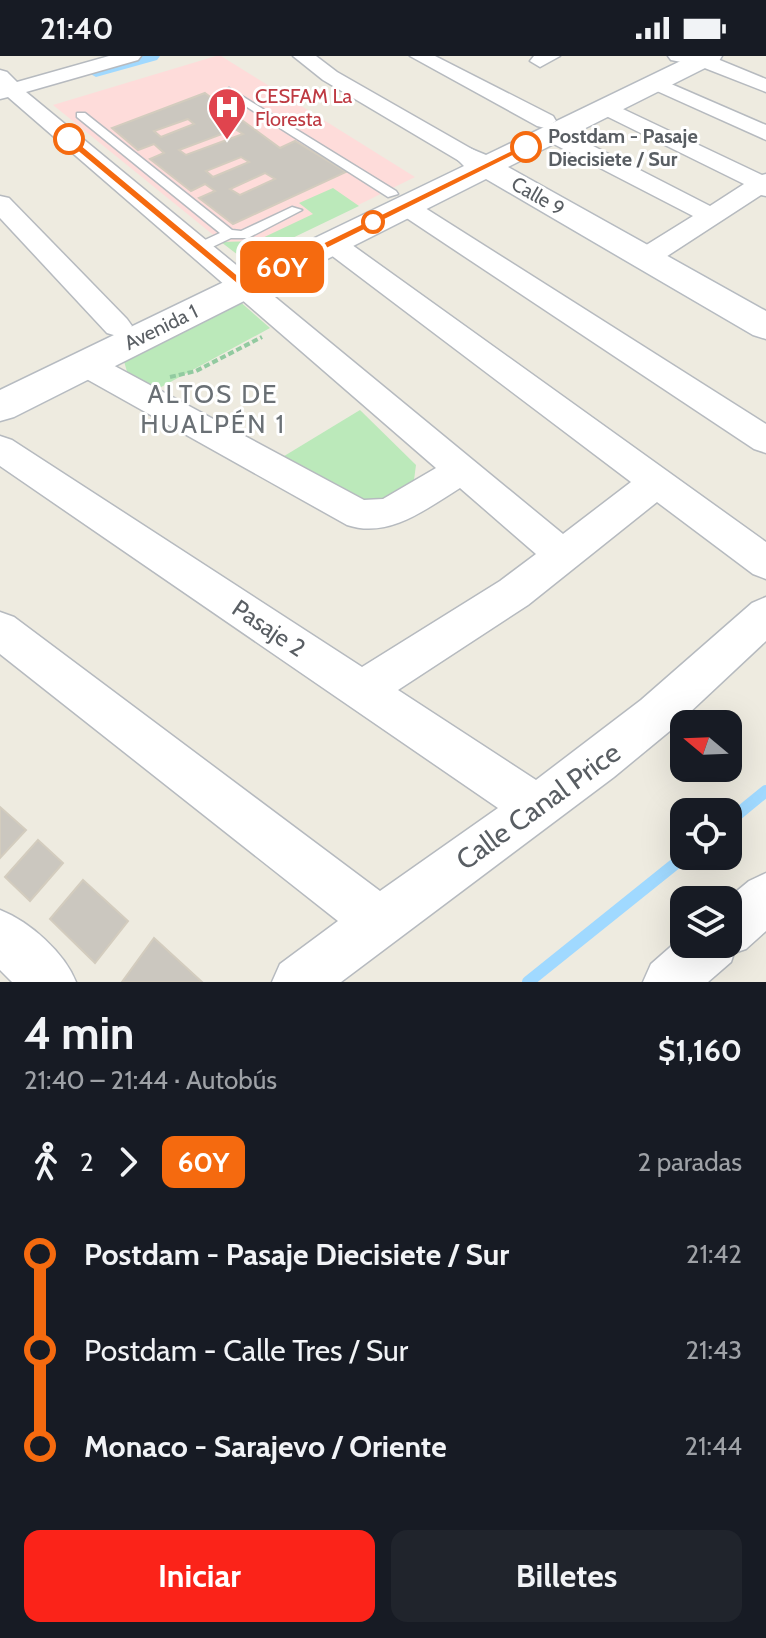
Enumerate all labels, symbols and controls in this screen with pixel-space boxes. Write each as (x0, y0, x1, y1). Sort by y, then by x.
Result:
text: 21:40 (40, 10, 113, 47)
place label: CESFAM La Floresta (255, 84, 353, 131)
hospital icon: CESFAM La Floresta (206, 86, 248, 141)
unlabelled marker (54, 124, 84, 154)
place label: Postdam - Pasaje Diecisiete / Sur (548, 124, 698, 171)
marker: Postdam - Pasaje Diecisiete / Sur (511, 132, 541, 162)
street label: Calle 9 (507, 171, 569, 221)
unlabelled marker (362, 211, 384, 233)
line badge: 60Y (236, 241, 328, 293)
text: 60Y (256, 250, 308, 284)
street label: Avenida 1 (120, 299, 202, 355)
district label: ALTOS DE HUALPÉN 1 (140, 378, 286, 440)
street label: Pasaje 2 (227, 593, 311, 663)
north arrow (670, 710, 742, 782)
map controls (670, 710, 742, 958)
street label: Calle Canal Price (449, 735, 627, 877)
button: locate (670, 798, 742, 870)
button: layers (670, 886, 742, 958)
text: 4 min (24, 1007, 134, 1060)
text: $1,160 (658, 1032, 742, 1069)
text: 21:40 – 21:44 · Autobús (24, 1064, 277, 1096)
icon: walk (24, 1140, 68, 1184)
icon: forward (106, 1140, 150, 1184)
text: 60Y (178, 1145, 229, 1179)
text: 2 (80, 1146, 94, 1178)
text: 2 paradas (637, 1146, 742, 1178)
text: Postdam - Pasaje Diecisiete / Sur (84, 1236, 509, 1273)
text: 21:42 (686, 1238, 742, 1270)
text: Postdam - Calle Tres / Sur (84, 1332, 408, 1369)
text: 21:43 (685, 1334, 742, 1366)
text: Monaco - Sarajevo / Oriente (84, 1428, 447, 1465)
text: 21:44 (684, 1430, 742, 1462)
button: Iniciar (24, 1530, 375, 1622)
button: Billetes (391, 1530, 742, 1622)

